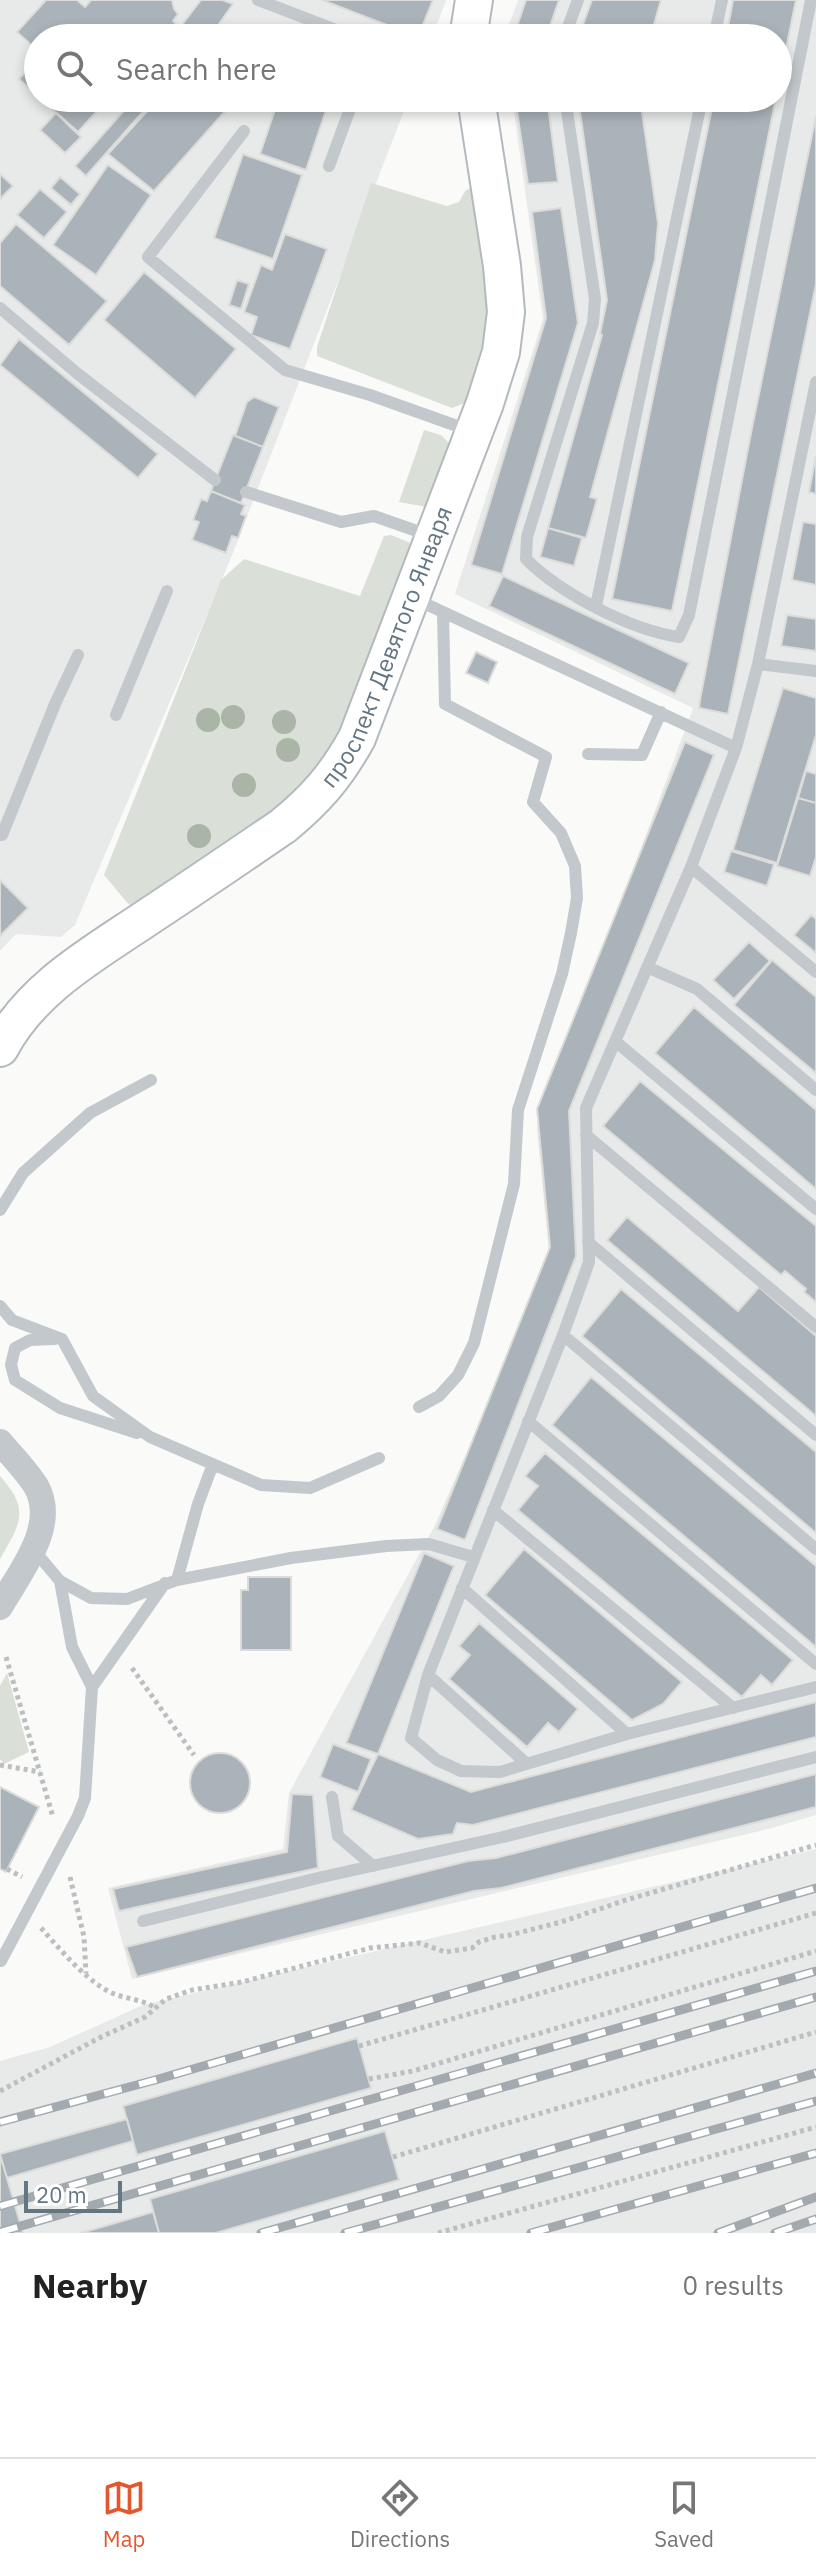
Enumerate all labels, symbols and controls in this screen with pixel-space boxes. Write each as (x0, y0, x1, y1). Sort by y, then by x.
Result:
search box (24, 24, 792, 112)
icon: search (52, 46, 96, 90)
text: Search here (116, 49, 277, 88)
street label: проспект Девятого Января (313, 501, 459, 794)
scale bar (24, 2177, 122, 2213)
text: 20 m (36, 2180, 87, 2209)
text: Nearby (32, 2263, 147, 2307)
text: 0 results (682, 2268, 784, 2302)
tab: Map (102, 2476, 146, 2553)
tab: Directions (350, 2476, 450, 2553)
tab: Saved (654, 2476, 714, 2553)

